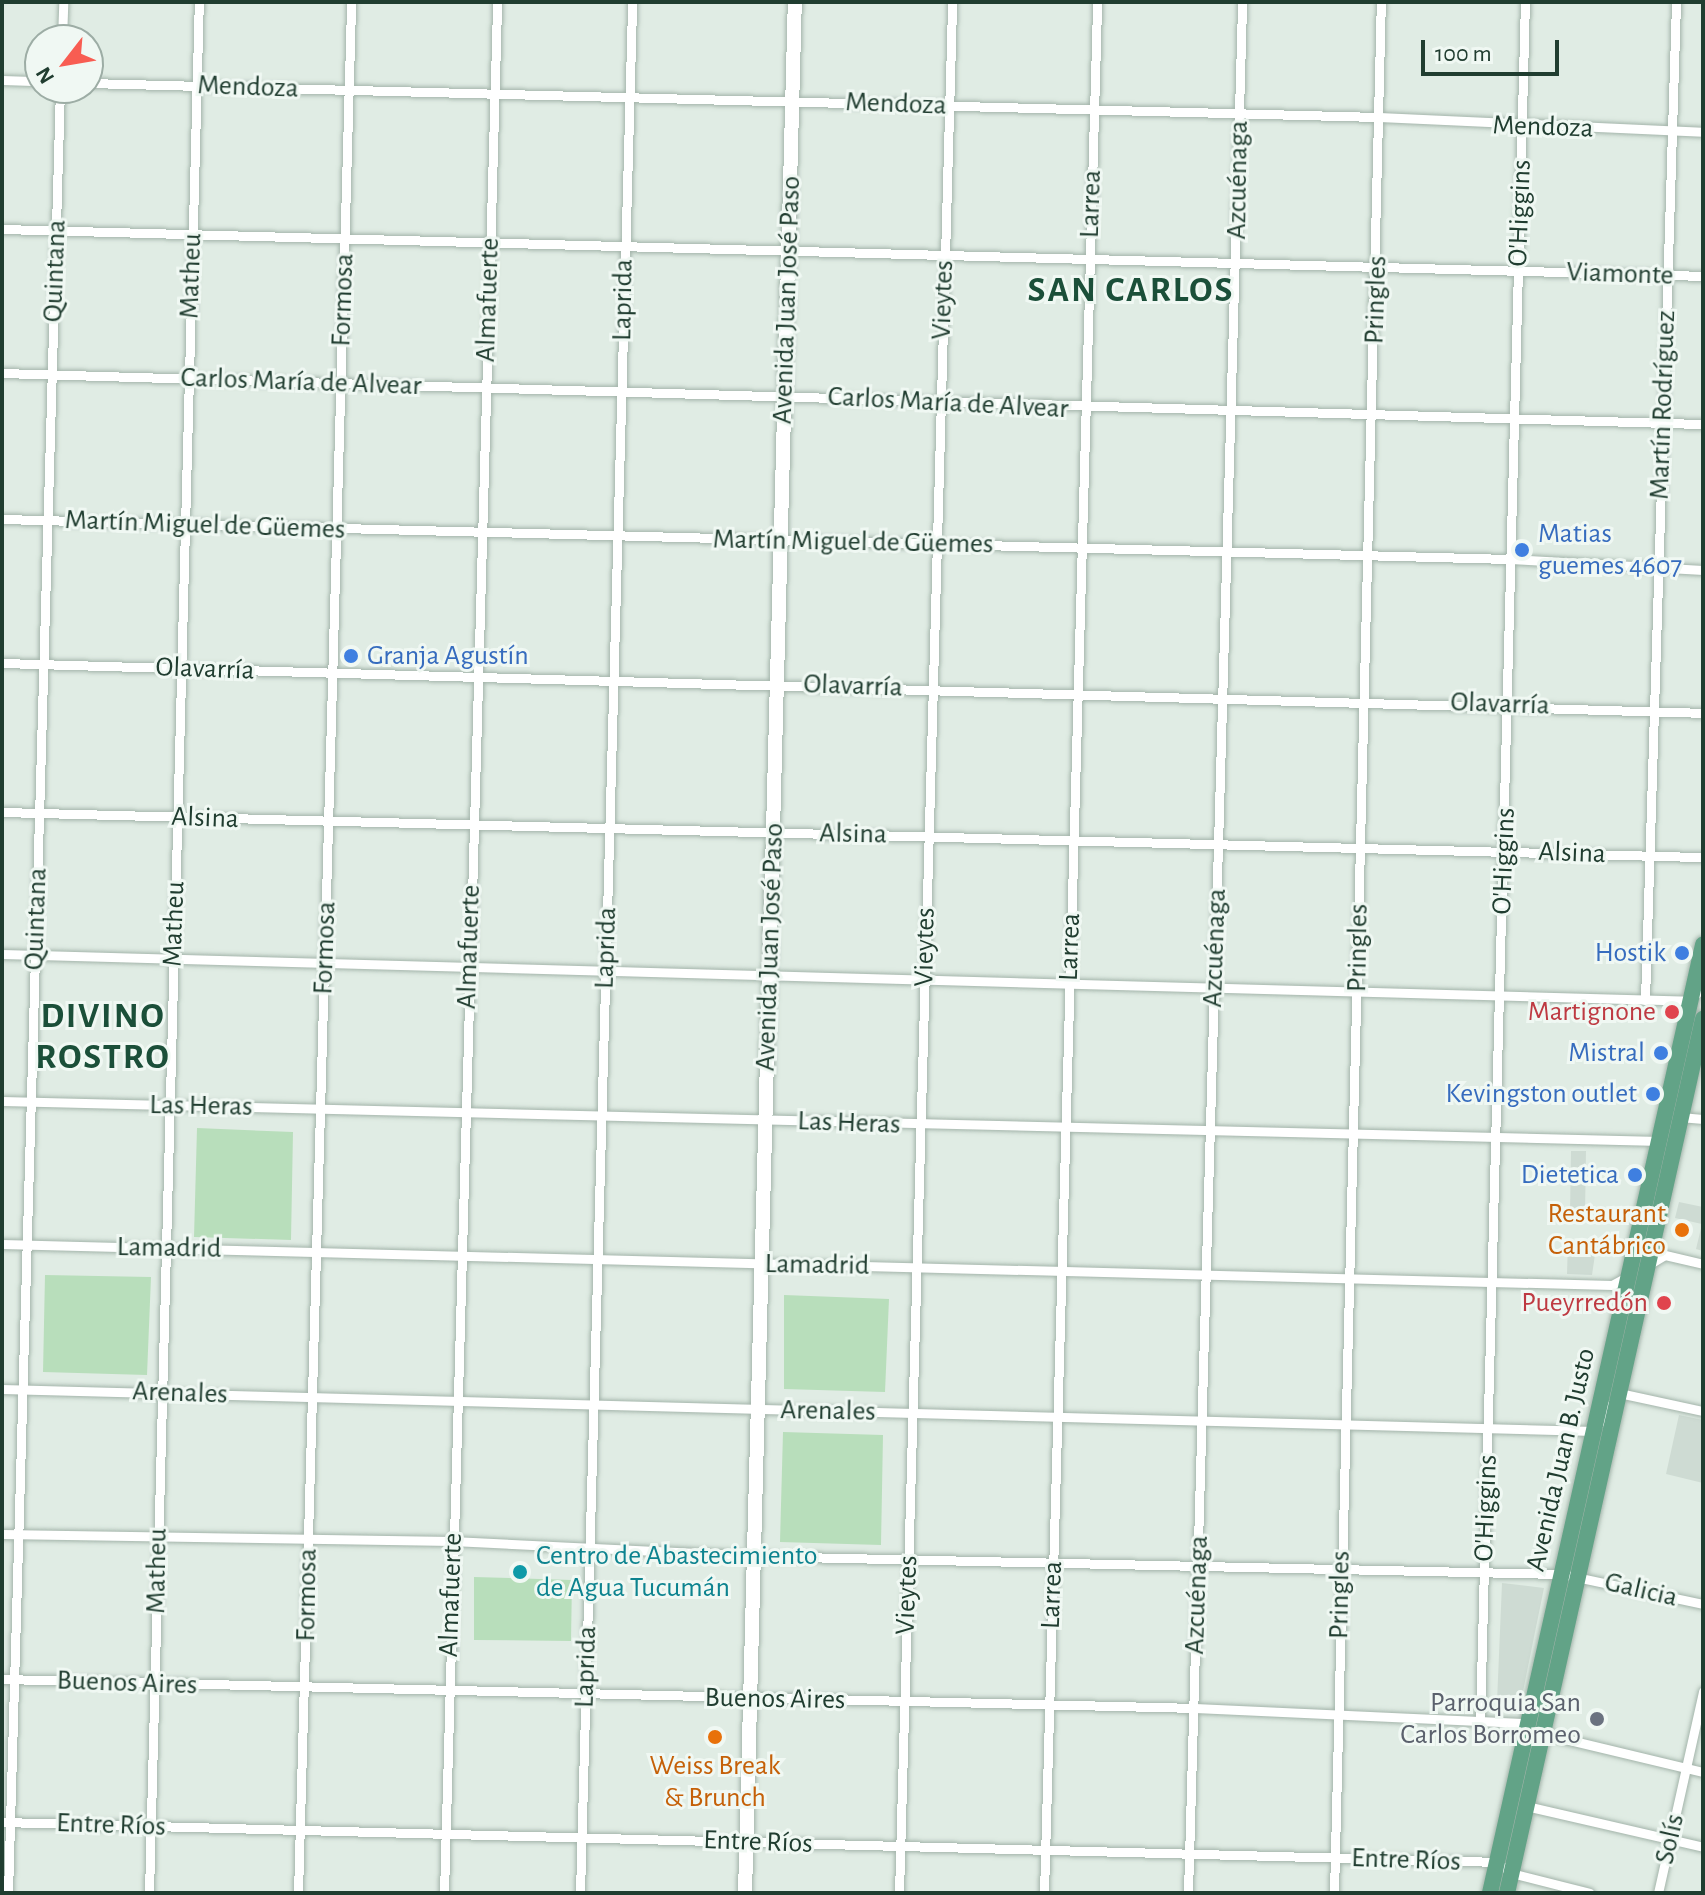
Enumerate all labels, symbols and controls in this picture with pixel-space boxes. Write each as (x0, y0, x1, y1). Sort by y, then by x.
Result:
north arrow (24, 24, 104, 104)
scale bar (1425, 24, 1563, 74)
text: 100 m (1435, 42, 1492, 66)
text: N (32, 63, 59, 88)
street label: Mendoza (197, 68, 299, 106)
street label: Mendoza (845, 85, 947, 123)
street label: Mendoza (1492, 108, 1594, 146)
street label: Azcuénaga (1220, 120, 1256, 240)
street label: O'Higgins (1501, 159, 1539, 267)
street label: Larrea (1073, 169, 1109, 239)
street label: Avenida Juan José Paso (766, 175, 808, 425)
street label: Quintana (36, 219, 74, 323)
street label: Matheu (173, 233, 209, 319)
street label: Almafuerte (469, 237, 507, 363)
street label: Formosa (325, 253, 361, 347)
street label: Pringles (1358, 255, 1394, 345)
street label: Viamonte (1566, 255, 1674, 293)
street label: Laprida (605, 259, 641, 341)
street label: Vieytes (925, 260, 961, 340)
district label: SAN CARLOS (1028, 269, 1234, 313)
street label: Martín Rodríguez (1643, 310, 1683, 500)
street label: Carlos María de Alvear (180, 361, 422, 403)
street label: Carlos María de Alvear (827, 380, 1069, 426)
street label: Martín Miguel de Güemes (64, 503, 346, 547)
place label: Matias guemes 4607 (1538, 517, 1682, 583)
street label: Martín Miguel de Güemes (712, 523, 994, 561)
marker: Matias guemes 4607 (1513, 541, 1531, 559)
place label: Granja Agustín (367, 639, 529, 673)
marker: Granja Agustín (342, 647, 360, 665)
street label: Olavarría (155, 650, 255, 688)
street label: Olavarría (803, 667, 903, 705)
street label: Olavarría (1450, 685, 1550, 723)
street label: Alsina (171, 800, 239, 836)
street label: O'Higgins (1485, 807, 1523, 915)
street label: Alsina (819, 817, 887, 851)
street label: Avenida Juan José Paso (749, 822, 791, 1072)
street label: Alsina (1538, 835, 1606, 871)
street label: Quintana (17, 867, 55, 971)
street label: Matheu (156, 881, 192, 967)
street label: Almafuerte (450, 884, 488, 1010)
street label: Azcuénaga (1196, 888, 1234, 1008)
street label: Formosa (307, 901, 343, 995)
street label: Pringles (1340, 904, 1376, 992)
street label: Laprida (588, 907, 624, 989)
street label: Vieytes (908, 907, 942, 987)
street label: Larrea (1052, 912, 1088, 982)
place label: Hostik (1595, 936, 1666, 970)
marker: Hostik (1673, 944, 1691, 962)
district label: DIVINO ROSTRO (35, 994, 171, 1079)
place label: Martignone (1528, 995, 1656, 1029)
marker: Martignone (1663, 1003, 1681, 1021)
place label: Mistral (1568, 1036, 1645, 1070)
marker: Mistral (1652, 1044, 1670, 1062)
place label: Kevingston outlet (1446, 1077, 1637, 1111)
marker: Kevingston outlet (1644, 1085, 1662, 1103)
street label: Las Heras (149, 1088, 253, 1124)
street label: Las Heras (797, 1104, 901, 1142)
place label: Dietetica (1521, 1158, 1619, 1192)
marker: Dietetica (1626, 1166, 1644, 1184)
place label: Restaurant Cantábrico (1548, 1197, 1666, 1263)
marker: Restaurant Cantábrico (1673, 1221, 1691, 1239)
street label: Lamadrid (116, 1230, 222, 1266)
street label: Lamadrid (764, 1247, 870, 1283)
place label: Pueyrredón (1521, 1286, 1648, 1320)
marker: Pueyrredón (1655, 1294, 1673, 1312)
street label: Avenida Juan B. Justo (1519, 1345, 1603, 1575)
street label: Arenales (132, 1375, 228, 1411)
street label: Arenales (780, 1393, 876, 1429)
street label: O'Higgins (1467, 1454, 1505, 1562)
street label: Matheu (139, 1528, 175, 1614)
street label: Almafuerte (432, 1532, 470, 1658)
street label: Azcuénaga (1178, 1535, 1216, 1655)
place label: Centro de Abastecimiento de Agua Tucumán (536, 1539, 817, 1605)
street label: Formosa (289, 1548, 325, 1642)
street label: Pringles (1322, 1551, 1358, 1639)
street label: Vieytes (889, 1555, 925, 1635)
street label: Larrea (1034, 1560, 1070, 1630)
marker: Centro de Abastecimiento de Agua Tucumán (511, 1563, 529, 1581)
street label: Galicia (1601, 1565, 1681, 1615)
street label: Laprida (568, 1626, 604, 1708)
street label: Buenos Aires (56, 1664, 198, 1702)
street label: Buenos Aires (704, 1681, 846, 1717)
place label: Parroquia San Carlos Borromeo (1400, 1686, 1581, 1752)
marker: Parroquia San Carlos Borromeo (1588, 1710, 1606, 1728)
marker: Weiss Break & Brunch (706, 1728, 724, 1746)
place label: Weiss Break & Brunch (649, 1749, 781, 1815)
street label: Entre Ríos (56, 1806, 166, 1844)
street label: Solís (1648, 1811, 1692, 1867)
street label: Entre Ríos (703, 1823, 813, 1861)
street label: Entre Ríos (1351, 1841, 1461, 1879)

